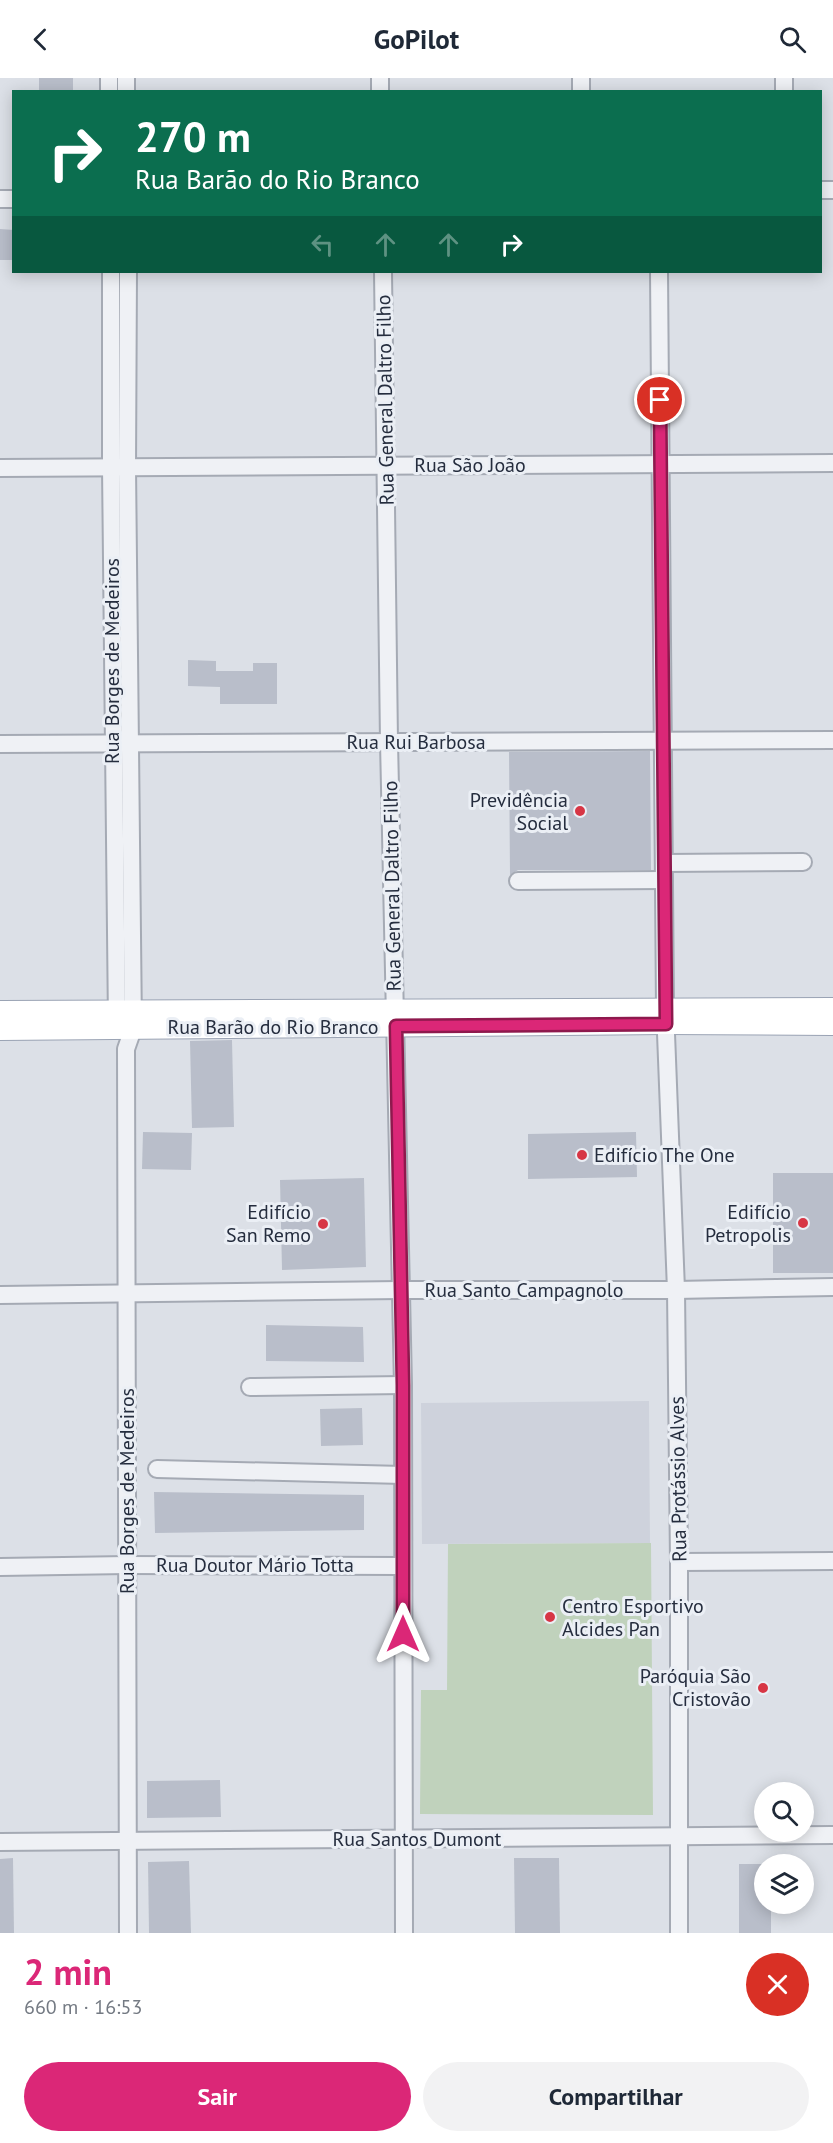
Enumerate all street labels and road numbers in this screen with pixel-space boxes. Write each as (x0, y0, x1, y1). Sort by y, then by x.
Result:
street label: Rua General Daltro Filho (370, 294, 400, 506)
street label: Rua São João (414, 452, 526, 478)
street label: Rua Borges de Medeiros (99, 558, 125, 764)
street label: Rua Rui Barbosa (346, 729, 486, 755)
street label: Rua General Daltro Filho (377, 780, 407, 992)
street label: Rua Barão do Rio Branco (168, 1014, 378, 1040)
street label: Rua Santo Campagnolo (425, 1277, 623, 1303)
street label: Rua Borges de Medeiros (114, 1388, 140, 1594)
street label: Rua Protássio Alves (664, 1396, 692, 1562)
street label: Rua Doutor Mário Totta (156, 1552, 354, 1578)
street label: Rua Santos Dumont (333, 1826, 502, 1852)

